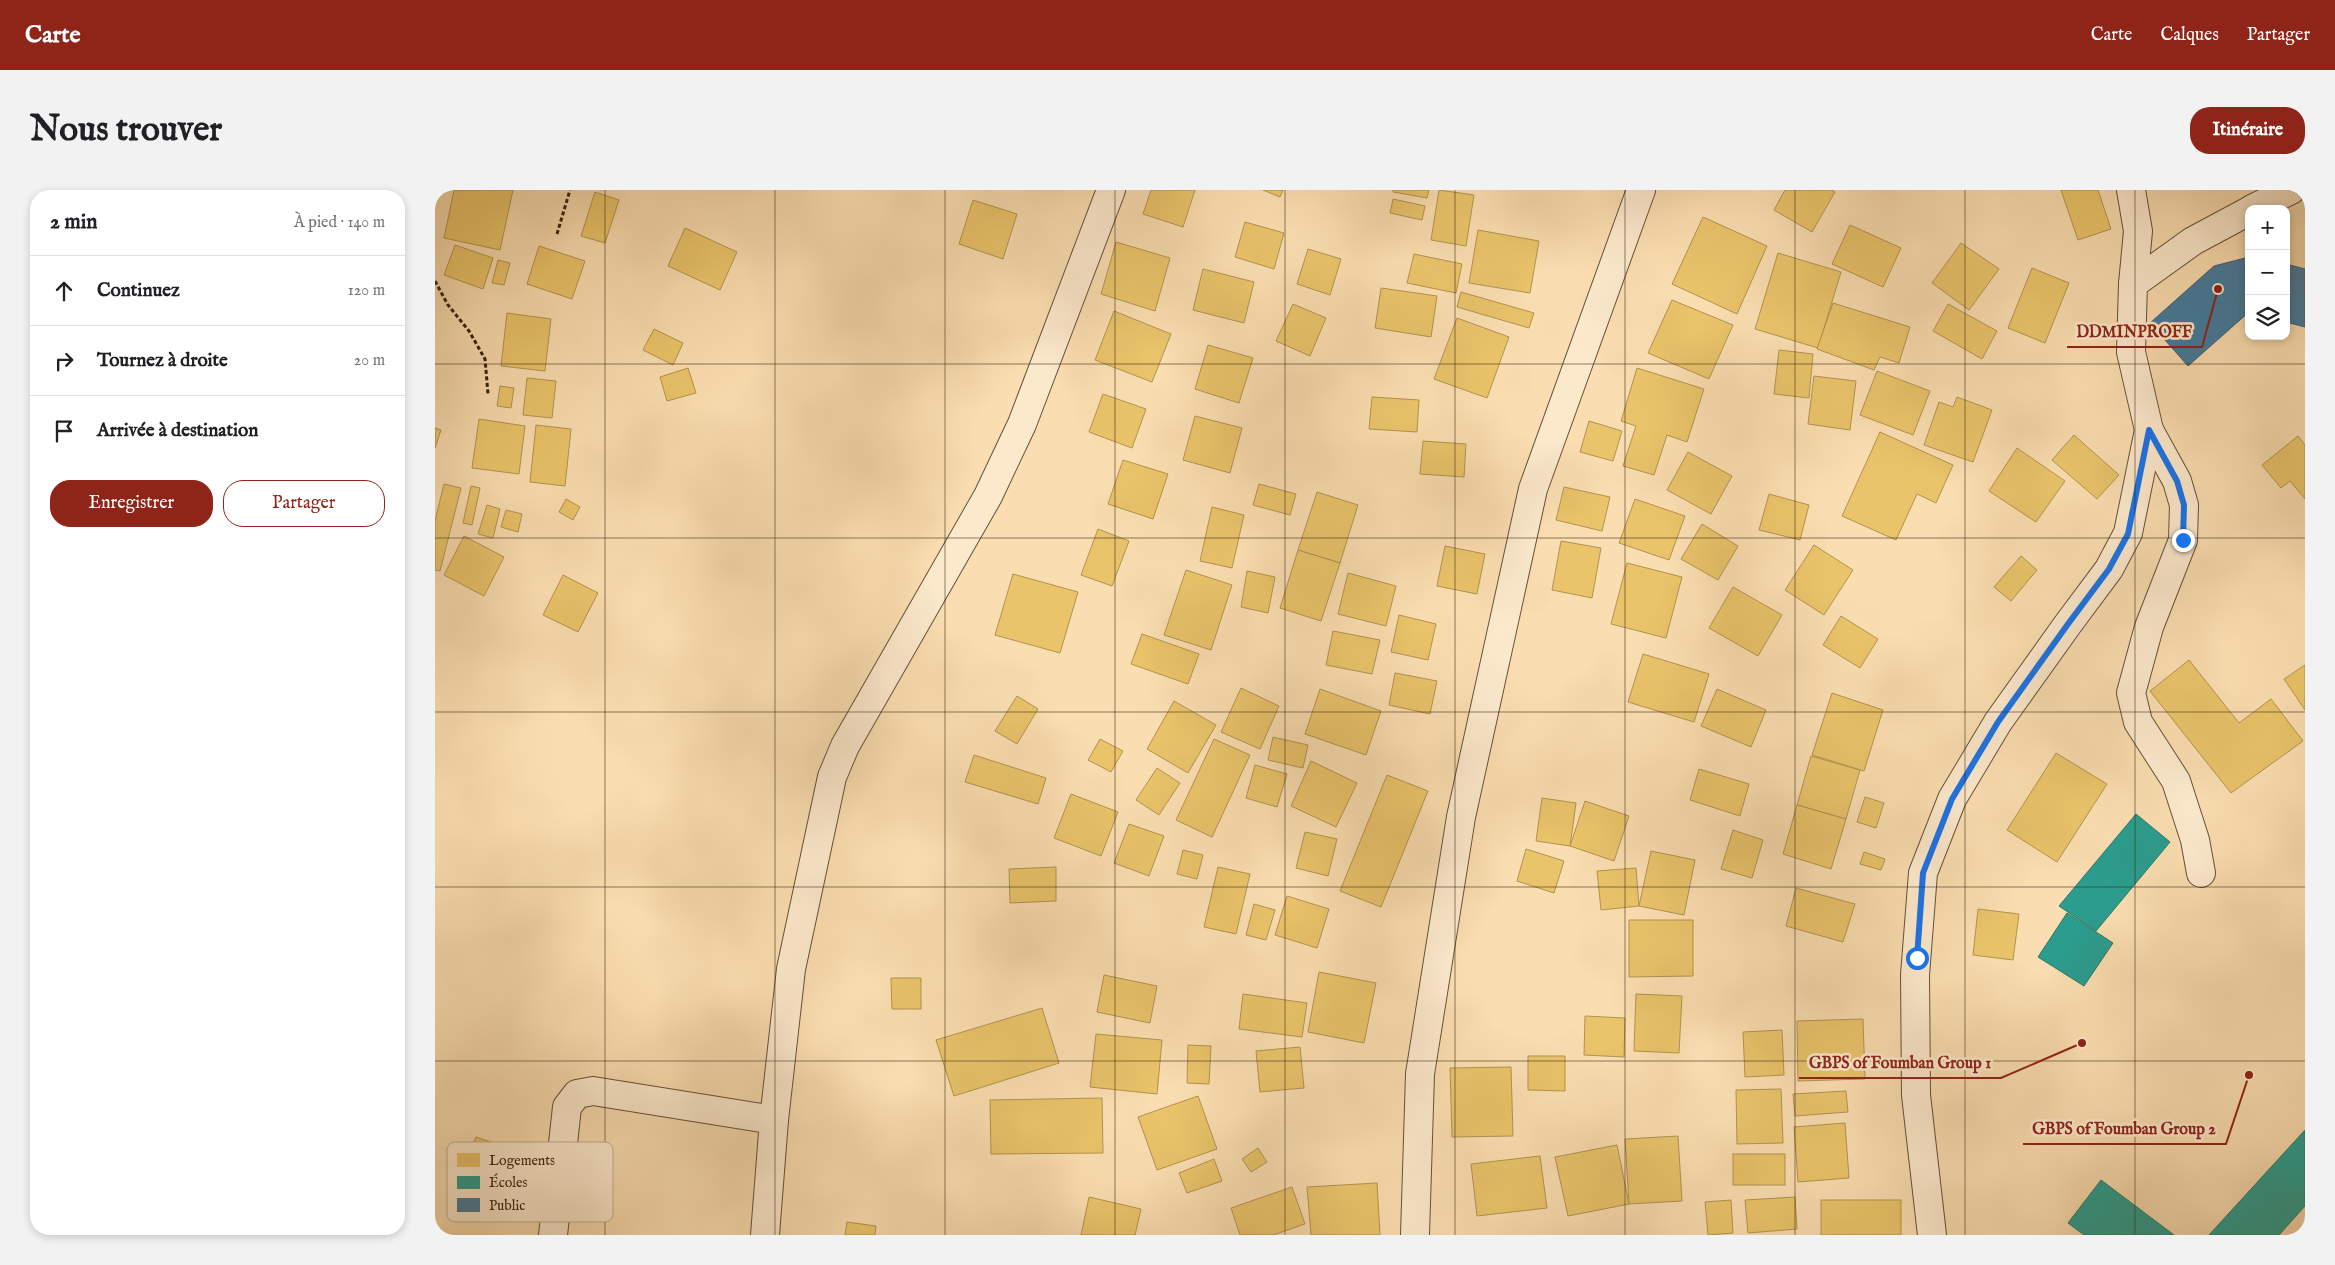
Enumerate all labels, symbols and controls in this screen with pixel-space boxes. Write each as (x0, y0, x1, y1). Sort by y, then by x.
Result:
text: Carte (25, 20, 81, 51)
text: Carte (2091, 24, 2132, 47)
text: Calques (2160, 24, 2219, 47)
text: Partager (2247, 24, 2310, 47)
button: Itinéraire (2190, 107, 2305, 154)
text: Nous trouver (30, 108, 222, 153)
map controls (2245, 205, 2290, 340)
button: + (2245, 205, 2290, 250)
text: 2 min (50, 209, 97, 236)
text: À pied · 140 m (294, 213, 385, 233)
button: − (2245, 250, 2290, 295)
icon: ahead (50, 277, 78, 305)
text: Continuez (97, 279, 180, 303)
text: 120 m (348, 281, 385, 301)
button: layers (2245, 295, 2290, 340)
callout: DDMINPROFF (2067, 316, 2202, 347)
text: DDMINPROFF (2076, 323, 2193, 343)
icon: right (50, 347, 78, 375)
text: Tournez à droite (97, 349, 228, 373)
text: 20 m (354, 351, 385, 371)
icon: arrive (50, 417, 78, 445)
text: Arrivée à destination (97, 419, 258, 443)
button: Enregistrer (50, 480, 213, 527)
button: Partager (223, 480, 385, 527)
route end (2172, 529, 2195, 552)
route start (1906, 947, 1929, 970)
callout: GBPS of Foumban Group 1 (1799, 1047, 2001, 1078)
text: GBPS of Foumban Group 1 (1809, 1054, 1991, 1074)
callout: GBPS of Foumban Group 2 (2023, 1113, 2226, 1144)
text: GBPS of Foumban Group 2 (2032, 1120, 2216, 1140)
legend (447, 1142, 613, 1222)
text: Logements (489, 1152, 555, 1170)
text: Écoles (489, 1173, 527, 1192)
text: Public (489, 1197, 525, 1215)

